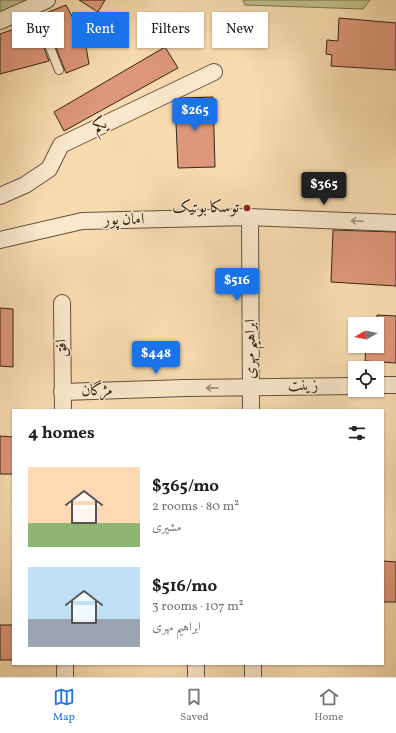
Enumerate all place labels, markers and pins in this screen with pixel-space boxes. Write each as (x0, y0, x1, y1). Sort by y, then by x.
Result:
pin: $265 (171, 98, 219, 132)
pin: $365 (300, 172, 348, 206)
place label: توسکا بوتیک (172, 197, 240, 219)
marker: توسکا بوتیک (242, 203, 252, 213)
pin: $516 (213, 268, 261, 302)
pin: $448 (132, 341, 180, 375)

